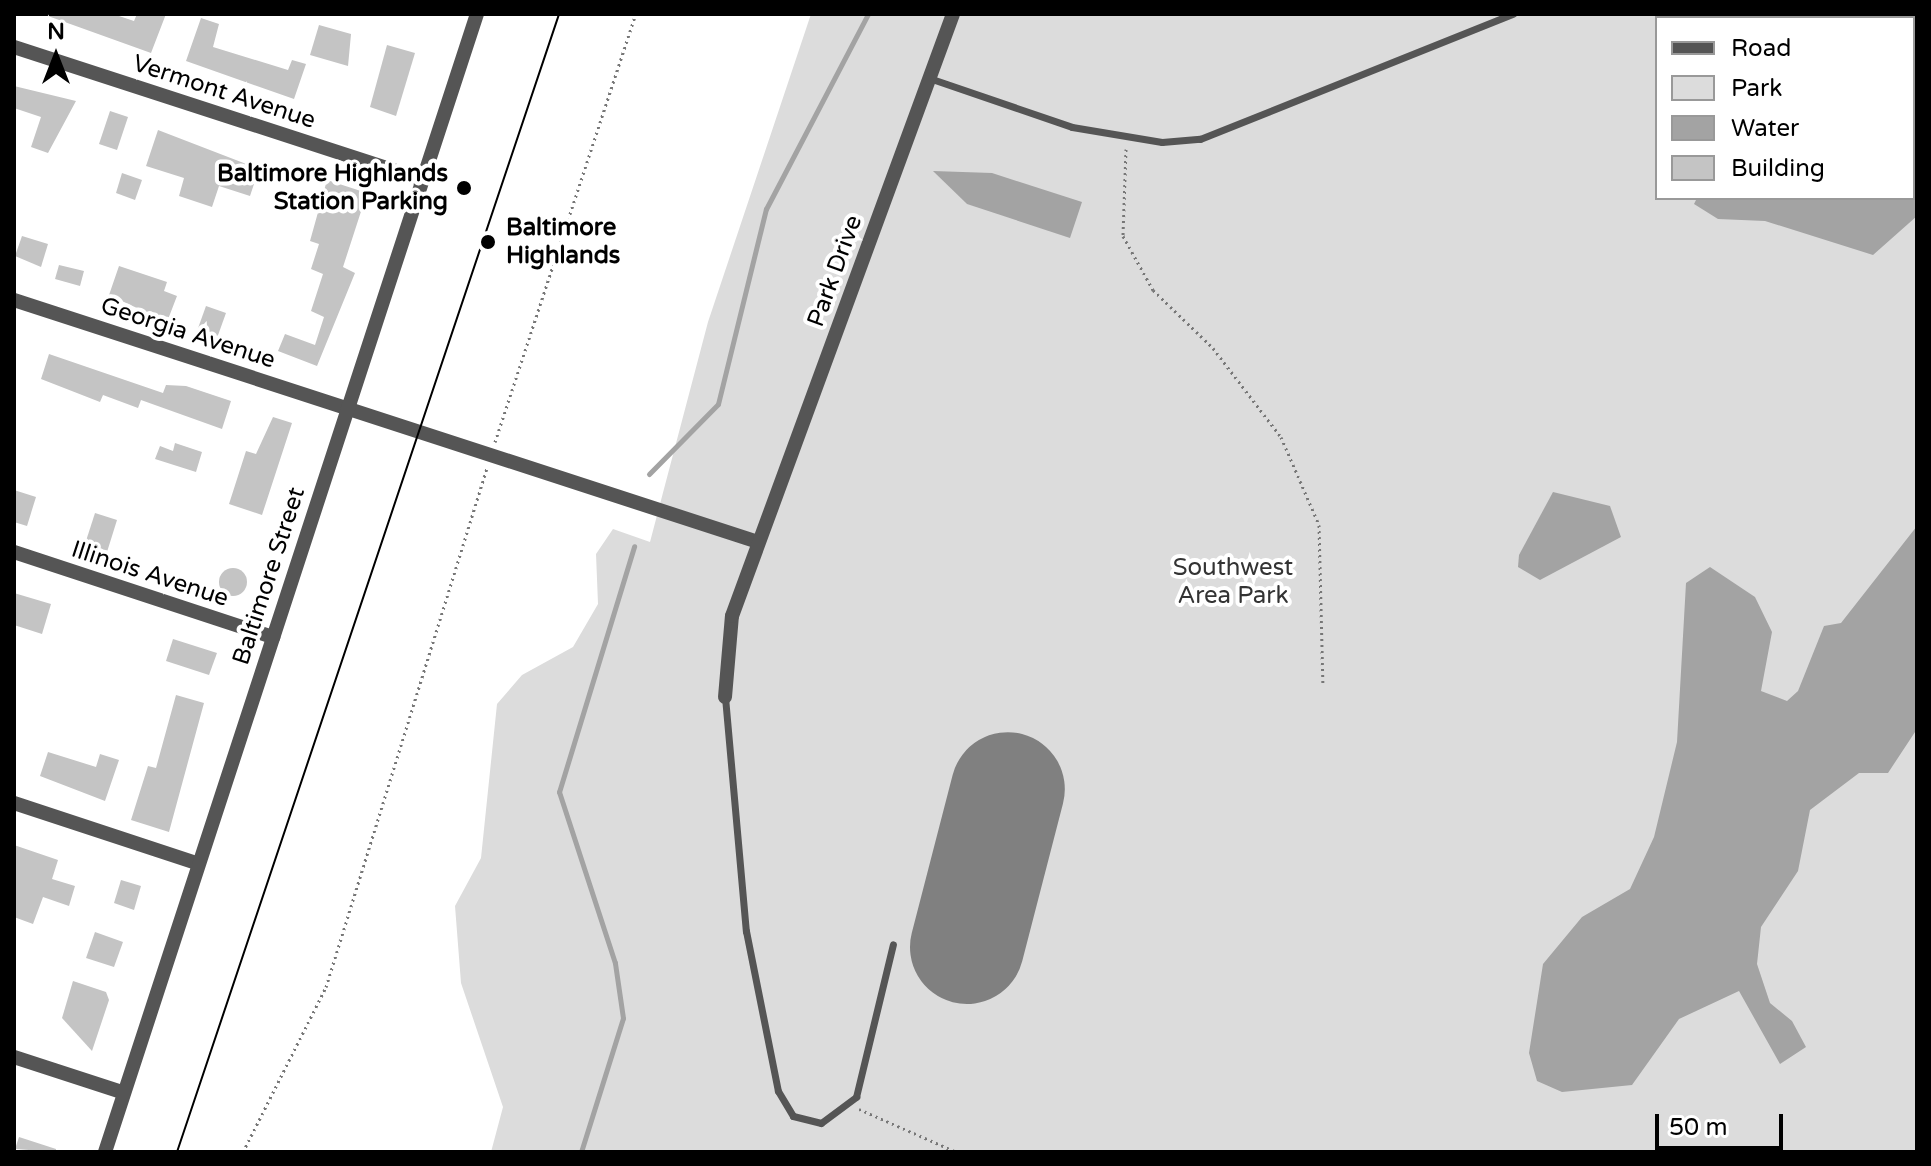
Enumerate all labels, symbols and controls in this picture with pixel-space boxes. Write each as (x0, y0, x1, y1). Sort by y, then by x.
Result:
north arrow (16, 16, 96, 96)
legend (1655, 16, 1915, 200)
text: N (47, 19, 65, 45)
text: Road (1731, 34, 1791, 63)
street label: Vermont Avenue (129, 49, 319, 135)
text: Park (1731, 74, 1782, 103)
text: Water (1731, 114, 1799, 143)
text: Building (1731, 154, 1825, 183)
place label: Baltimore Highlands Station Parking (217, 160, 448, 216)
marker: Baltimore Highlands Station Parking (455, 179, 473, 197)
street label: Park Drive (802, 211, 868, 331)
place label: Baltimore Highlands (506, 214, 620, 270)
marker: Baltimore Highlands (477, 231, 499, 253)
street label: Georgia Avenue (97, 291, 279, 375)
street label: Baltimore Street (227, 484, 311, 668)
street label: Illinois Avenue (68, 535, 232, 613)
park label: Southwest Area Park (1173, 554, 1293, 610)
scale bar (1659, 1098, 1787, 1148)
text: 50 m (1669, 1113, 1727, 1142)

